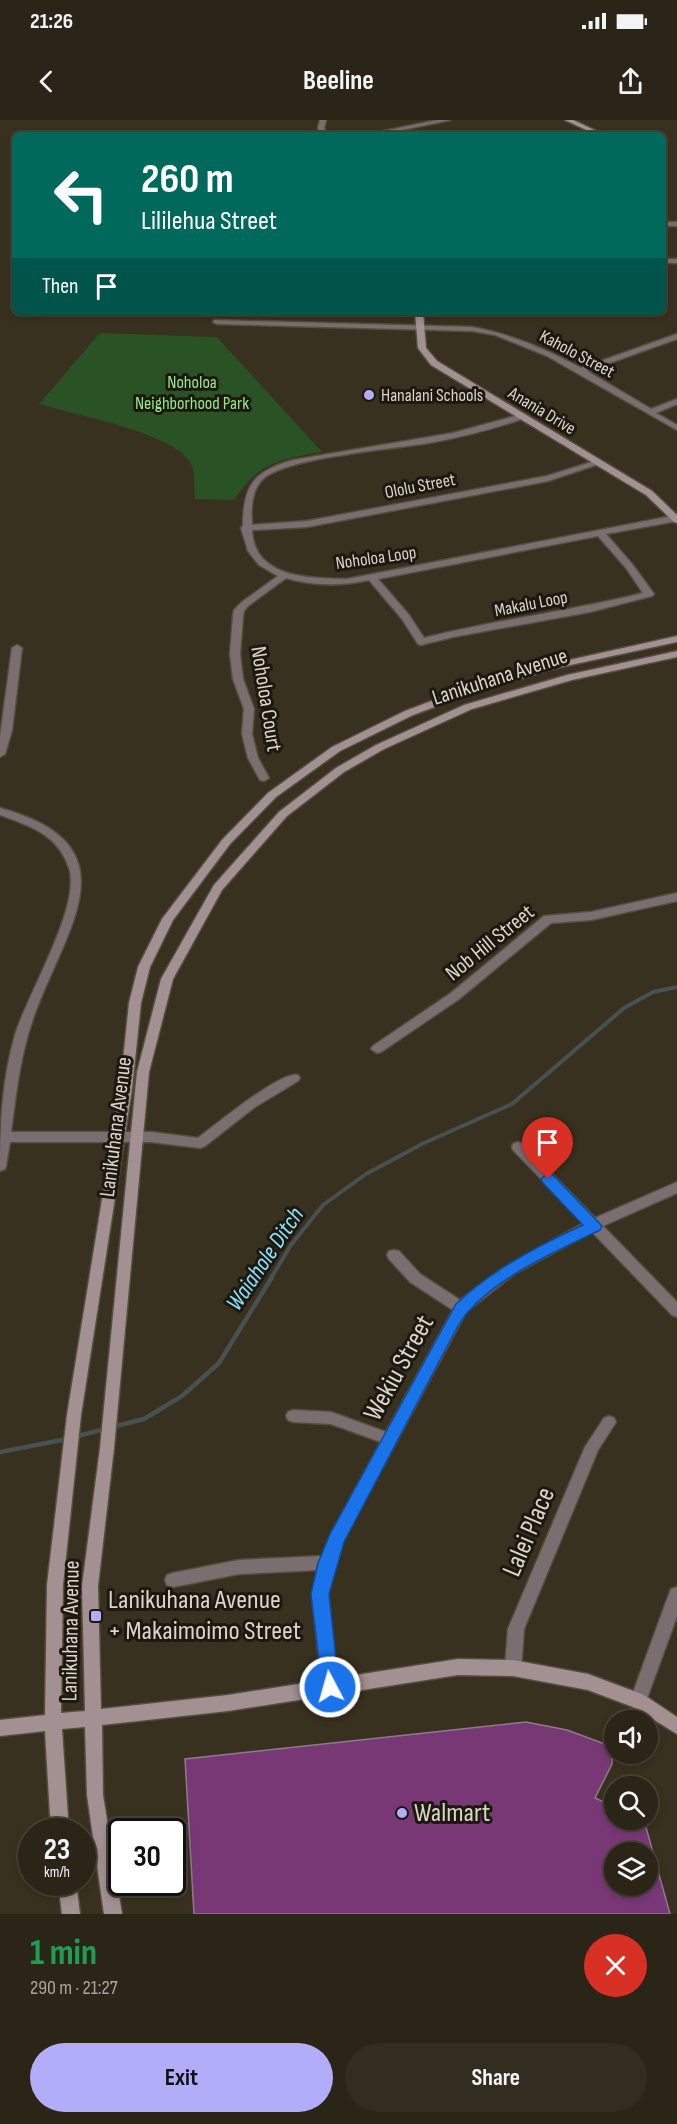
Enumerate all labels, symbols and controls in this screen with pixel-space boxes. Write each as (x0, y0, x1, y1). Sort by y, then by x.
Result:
text: 21:26 (30, 8, 73, 35)
icon: back (30, 65, 63, 98)
text: Beeline (303, 65, 374, 97)
icon: share (614, 65, 647, 98)
text: 260 m (141, 154, 234, 205)
icon: left (42, 156, 120, 234)
text: Lililehua Street (141, 205, 277, 237)
icon: arrive (90, 270, 123, 303)
text: Then (42, 273, 78, 300)
street label: Kaholo Street (536, 326, 618, 383)
park label: Noholoa Neighborhood Park (135, 372, 249, 414)
street label: Anania Drive (504, 382, 580, 439)
place label: Hanalani Schools (381, 385, 483, 406)
marker: Hanalani Schools (362, 388, 376, 402)
street label: Ololu Street (383, 469, 458, 503)
street label: Noholoa Loop (334, 542, 418, 574)
street label: Makalu Loop (493, 587, 569, 621)
street label: Lanikuhana Avenue (429, 642, 571, 712)
street label: Noholoa Court (244, 644, 288, 754)
street label: Nob Hill Street (440, 899, 540, 987)
street label: Lanikuhana Avenue (94, 1055, 138, 1199)
pin (522, 1117, 573, 1179)
icon: arrive (531, 1126, 564, 1159)
water label: Waiahole Ditch (220, 1202, 310, 1316)
street label: Wekiu Street (357, 1310, 441, 1426)
street label: Lalei Place (496, 1483, 562, 1581)
street label: Lanikuhana Avenue (56, 1560, 86, 1702)
place label: Lanikuhana Avenue + Makaimoimo Street (108, 1584, 301, 1647)
marker: Lanikuhana Avenue + Makaimoimo Street (89, 1609, 103, 1623)
position arrow (298, 1655, 362, 1719)
map controls (604, 1710, 658, 1896)
button: sound (604, 1710, 658, 1764)
button: search (604, 1776, 658, 1830)
place label: Walmart (414, 1797, 490, 1829)
marker: Walmart (395, 1806, 409, 1820)
speed limit sign: 30 (108, 1818, 186, 1896)
text: 23 (44, 1832, 70, 1868)
button: layers (604, 1842, 658, 1896)
text: km/h (44, 1863, 70, 1882)
text: 1 min (30, 1932, 97, 1975)
button: close (584, 1934, 647, 1997)
text: 290 m · 21:27 (30, 1976, 118, 2000)
button: Exit (30, 2043, 333, 2112)
button: Share (345, 2043, 647, 2112)

